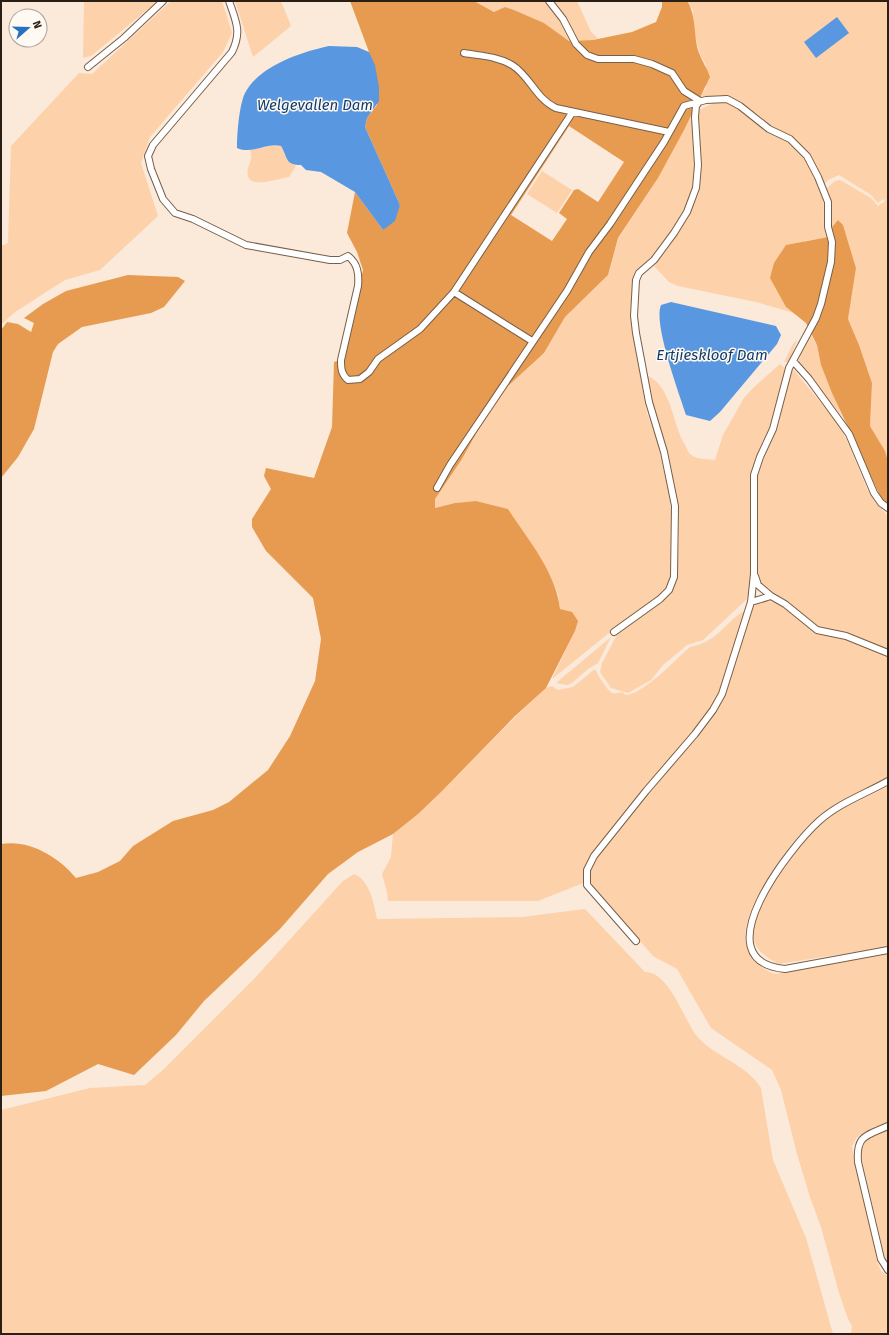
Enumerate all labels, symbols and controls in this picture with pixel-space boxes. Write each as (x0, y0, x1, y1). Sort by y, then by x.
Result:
north arrow (8, 8, 48, 48)
text: N (30, 19, 44, 30)
water label: Welgevallen Dam (257, 96, 373, 114)
water label: Ertjieskloof Dam (656, 346, 768, 364)

